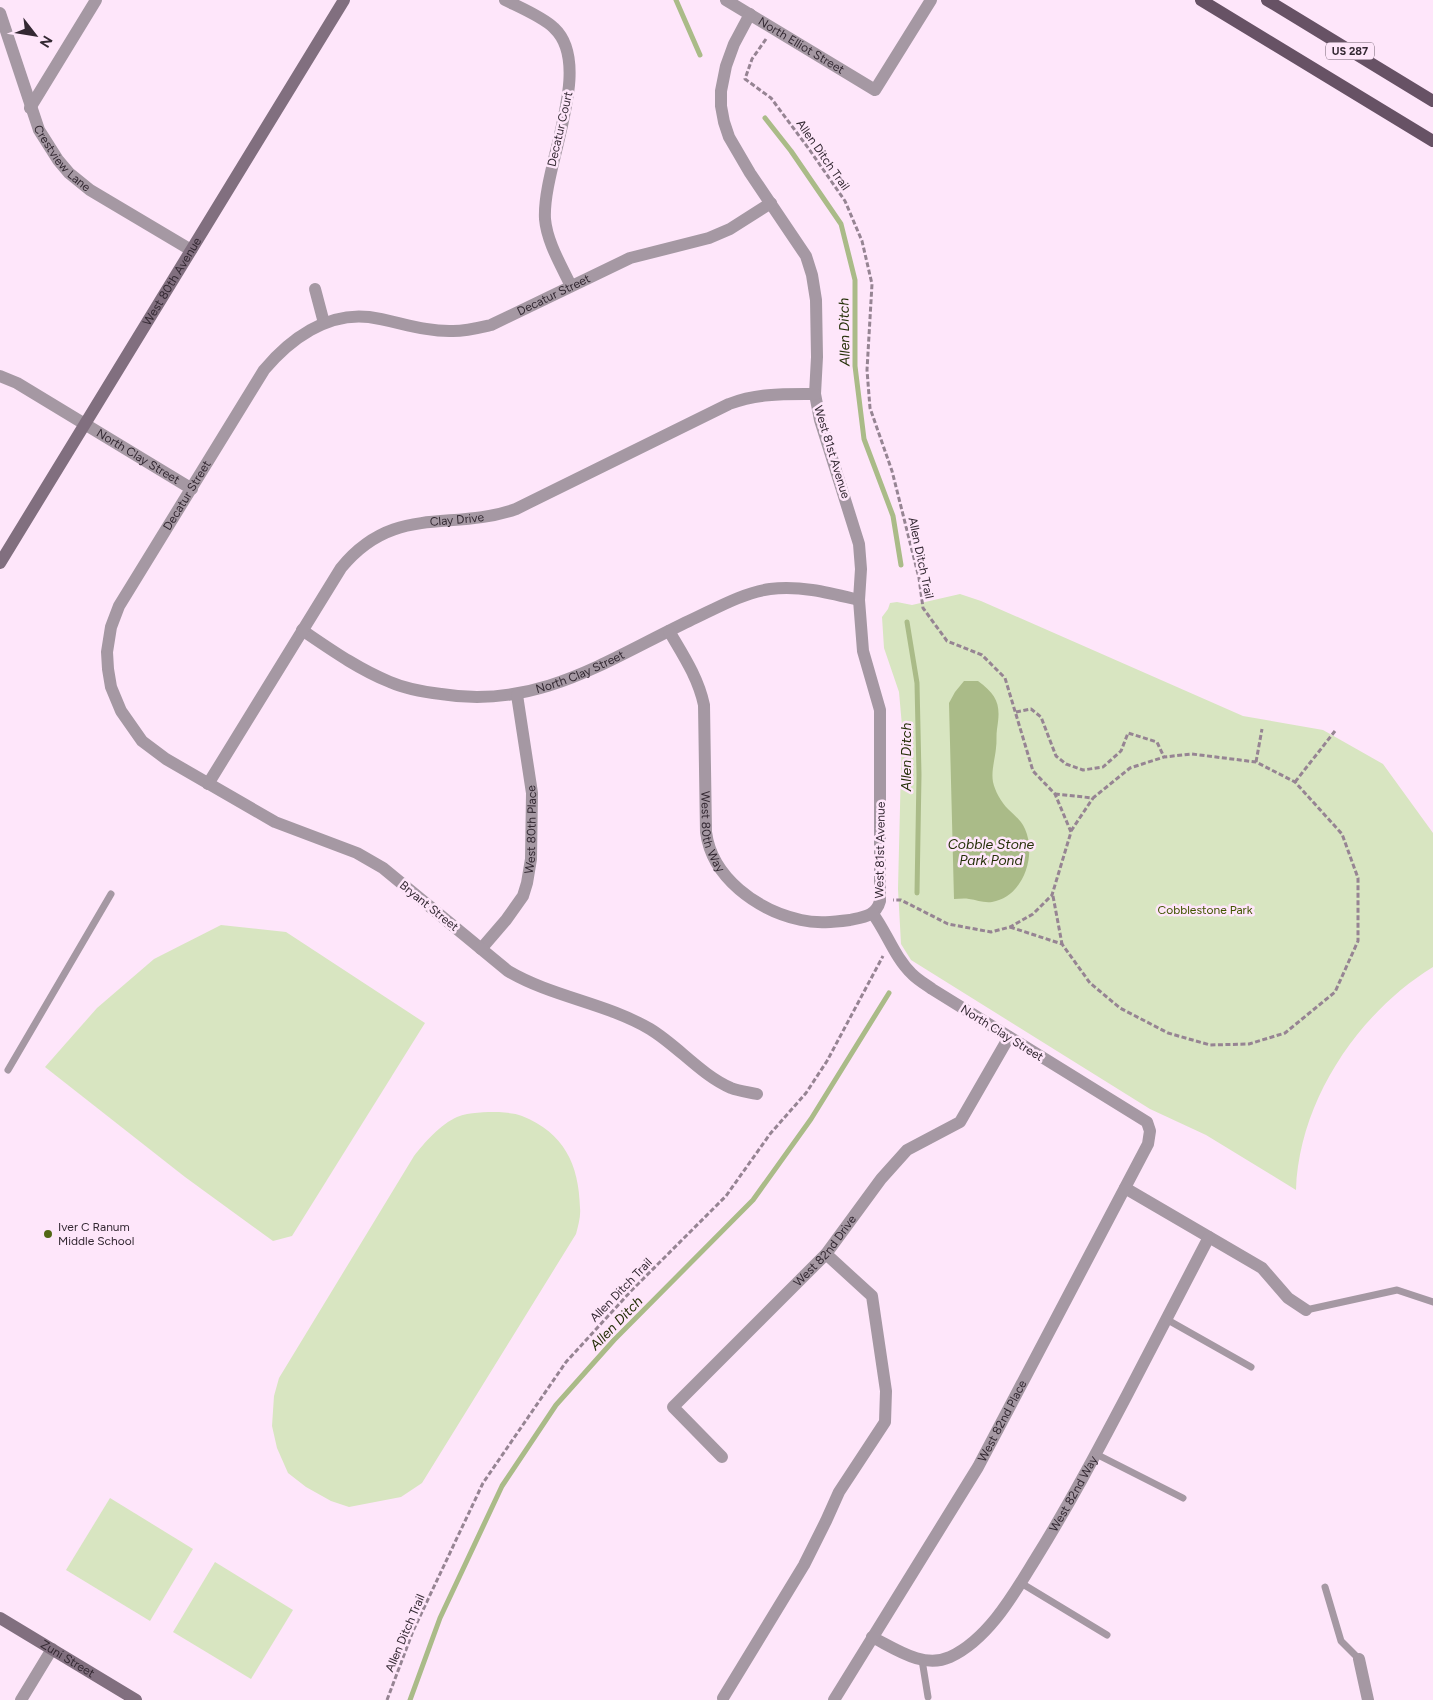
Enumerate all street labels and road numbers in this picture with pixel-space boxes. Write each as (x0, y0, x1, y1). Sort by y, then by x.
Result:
street label: North Elliot Street (756, 14, 847, 77)
road number: US 287 (1326, 42, 1374, 59)
street label: Decatur Court (545, 90, 576, 168)
street label: Allen Ditch Trail (793, 117, 853, 193)
street label: Crestview Lane (31, 123, 94, 195)
street label: West 80th Avenue (140, 234, 204, 328)
street label: Decatur Street (515, 271, 593, 318)
street label: West 81st Avenue (811, 404, 853, 501)
street label: North Clay Street (94, 426, 183, 487)
street label: Decatur Street (160, 457, 214, 533)
street label: Clay Drive (429, 510, 485, 529)
street label: Allen Ditch Trail (906, 516, 936, 600)
street label: North Clay Street (534, 647, 627, 696)
street label: West 80th Place (522, 784, 539, 875)
street label: West 80th Way (698, 791, 728, 875)
street label: West 81st Avenue (872, 801, 888, 898)
street label: Bryant Street (397, 878, 462, 934)
street label: North Clay Street (958, 1002, 1046, 1064)
street label: West 82nd Drive (791, 1212, 859, 1289)
street label: Allen Ditch Trail (587, 1255, 655, 1325)
street label: West 82nd Place (975, 1377, 1030, 1464)
street label: West 82nd Way (1047, 1453, 1101, 1534)
street label: Allen Ditch Trail (382, 1592, 428, 1674)
street label: Zuni Street (38, 1637, 98, 1681)

